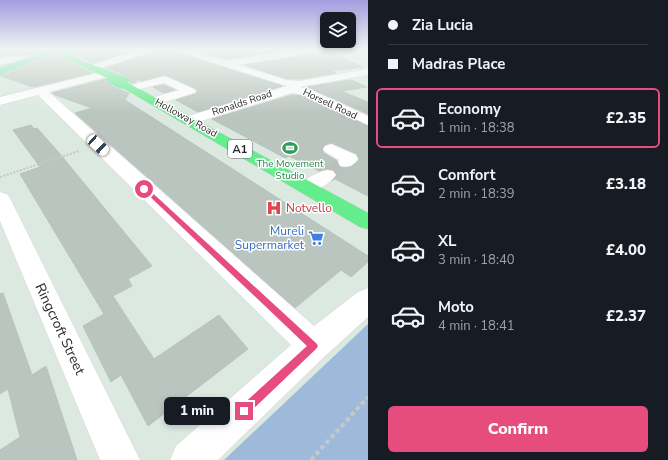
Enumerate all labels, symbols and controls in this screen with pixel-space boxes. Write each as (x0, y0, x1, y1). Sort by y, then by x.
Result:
map controls (320, 12, 356, 48)
button: layers (320, 12, 356, 48)
text: Zia Lucia (412, 15, 473, 35)
text: Madras Place (412, 54, 505, 74)
street label: Horsell Road (300, 85, 360, 123)
street label: Ronalds Road (210, 87, 274, 119)
street label: Holloway Road (152, 95, 220, 141)
text: Economy (438, 99, 501, 119)
icon: car (390, 100, 426, 136)
text: £2.35 (606, 108, 646, 128)
text: 1 min · 18:38 (438, 119, 514, 137)
car (85, 132, 111, 158)
sports icon: The Movement Studio (281, 139, 299, 157)
road number: A1 (228, 140, 252, 158)
place label: The Movement Studio (256, 157, 324, 183)
text: Comfort (438, 165, 495, 185)
icon: car (390, 166, 426, 202)
text: £3.18 (606, 174, 646, 194)
route start (135, 180, 153, 198)
text: 2 min · 18:39 (438, 185, 514, 203)
hospital icon: Notvello (265, 199, 283, 217)
place label: Notvello (286, 200, 332, 216)
place label: Mureli Supermarket (235, 223, 305, 253)
supermarket icon: Mureli Supermarket (307, 229, 325, 247)
text: XL (438, 231, 457, 251)
icon: car (390, 232, 426, 268)
text: £4.00 (606, 240, 646, 260)
text: 3 min · 18:40 (438, 251, 514, 269)
street label: Ringcroft Street (30, 280, 90, 378)
text: Moto (438, 297, 474, 317)
icon: car (390, 298, 426, 334)
text: £2.37 (606, 306, 646, 326)
text: 4 min · 18:41 (438, 317, 514, 335)
callout: 1 min (164, 397, 230, 425)
text: 1 min (180, 402, 214, 420)
route end (235, 402, 253, 420)
button: Confirm (388, 406, 648, 452)

